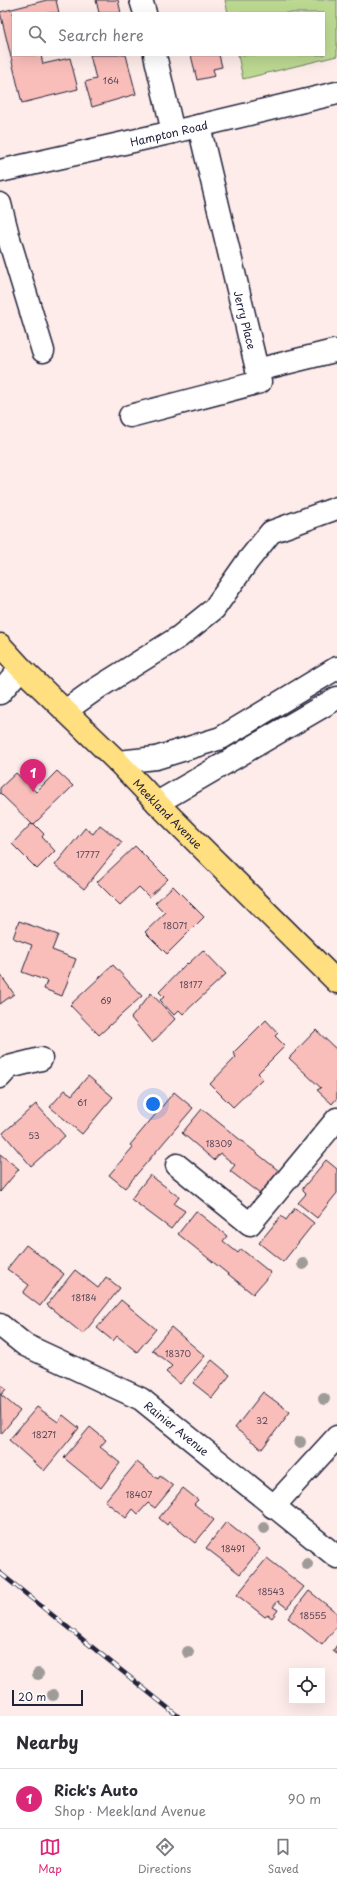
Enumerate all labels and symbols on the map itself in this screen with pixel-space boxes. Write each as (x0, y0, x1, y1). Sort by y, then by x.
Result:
house number: 164 (103, 73, 119, 87)
street label: Hampton Road (128, 116, 209, 150)
street label: Jerry Place (230, 289, 261, 351)
pin: 1 (20, 759, 46, 792)
street label: Meekland Avenue (129, 775, 207, 852)
house number: 17777 (76, 847, 100, 861)
house number: 18071 (163, 918, 187, 932)
house number: 18177 (179, 977, 203, 991)
house number: 69 (100, 993, 112, 1007)
your location (143, 1094, 163, 1114)
house number: 61 (77, 1095, 87, 1109)
house number: 53 (28, 1128, 40, 1142)
house number: 18309 (206, 1136, 232, 1150)
house number: 18184 (71, 1290, 97, 1304)
house number: 18370 (165, 1346, 191, 1360)
street label: Rainier Avenue (141, 1396, 213, 1459)
house number: 32 (256, 1413, 268, 1427)
house number: 18271 (32, 1427, 56, 1441)
house number: 18407 (126, 1487, 152, 1501)
house number: 18491 (221, 1541, 245, 1555)
house number: 18543 (258, 1584, 284, 1598)
house number: 18555 (300, 1608, 326, 1622)
scale bar (12, 1688, 83, 1707)

